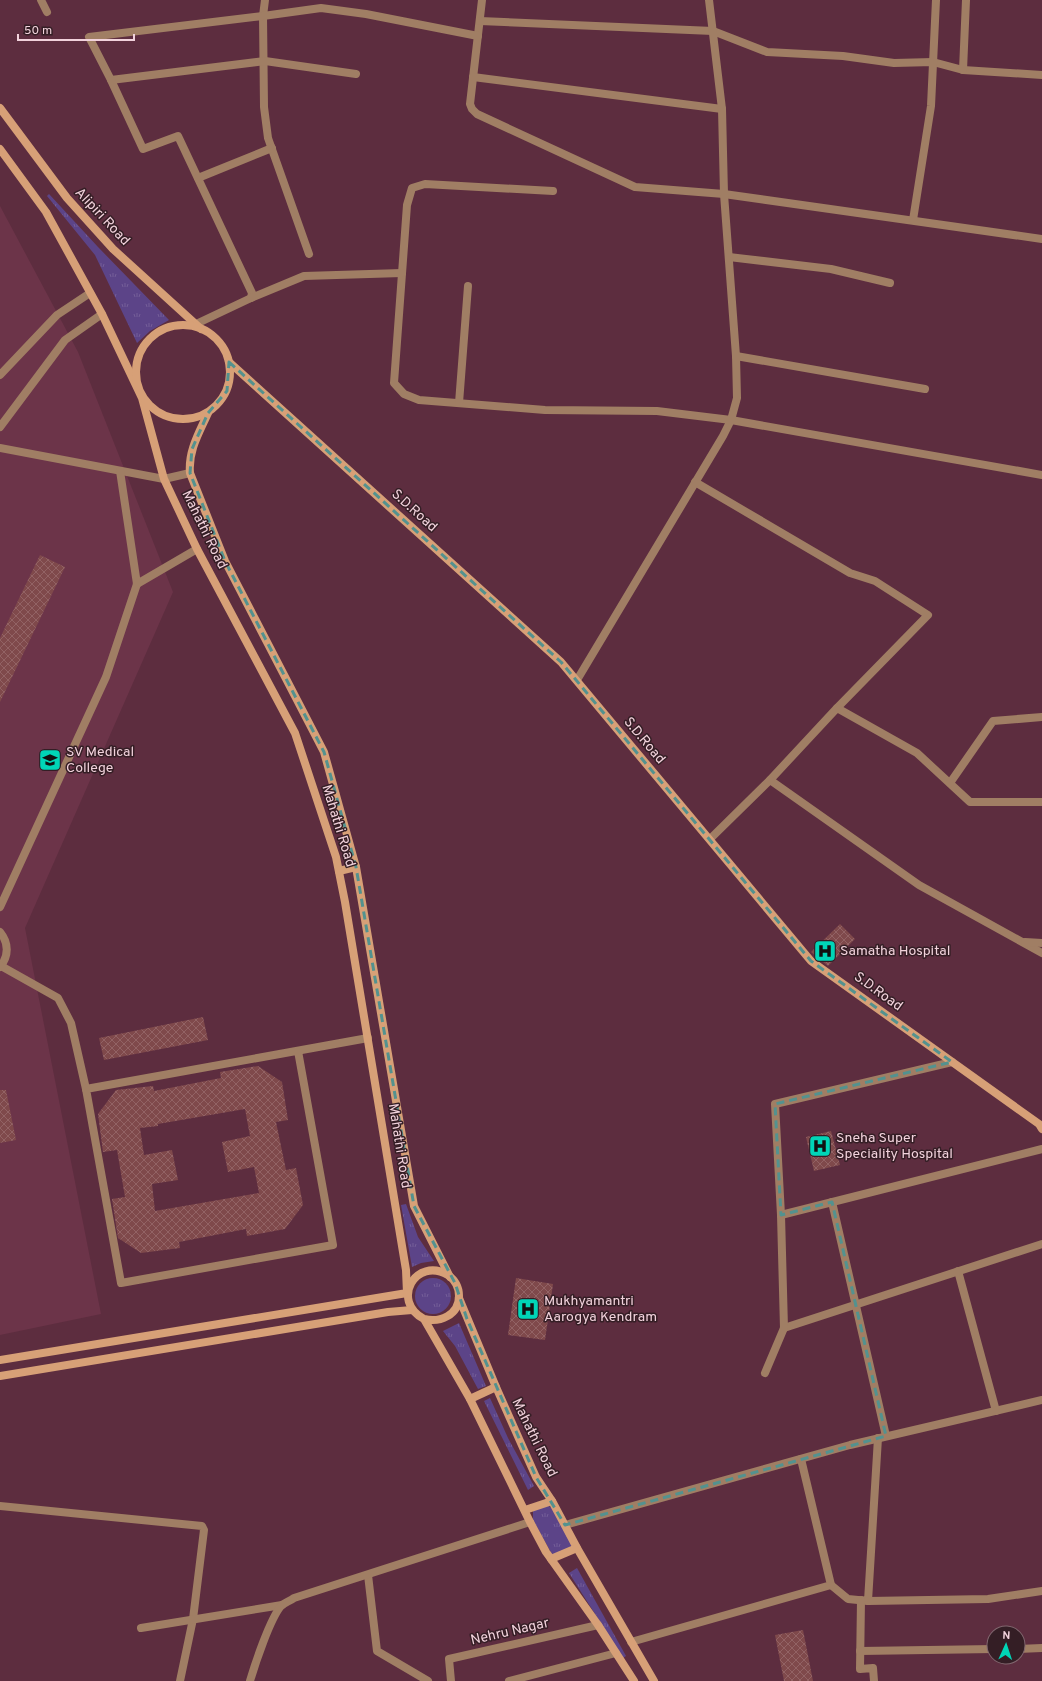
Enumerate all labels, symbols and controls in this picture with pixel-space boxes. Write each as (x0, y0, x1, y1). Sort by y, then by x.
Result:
scale bar (18, 16, 134, 42)
text: 50 m (24, 23, 52, 39)
street label: Alipiri Road (71, 185, 133, 249)
street label: S.D.Road (388, 486, 440, 536)
street label: Mahathi Road (178, 488, 230, 572)
street label: S.D.Road (620, 714, 668, 768)
place label: SV Medical College (66, 744, 134, 777)
school or university icon: SV Medical College (37, 747, 63, 773)
street label: Mahathi Road (317, 783, 359, 869)
hospital icon: Samatha Hospital (812, 938, 838, 964)
place label: Samatha Hospital (840, 943, 950, 960)
street label: S.D.Road (850, 969, 906, 1015)
street label: Mahathi Road (384, 1102, 414, 1190)
place label: Sneha Super Speciality Hospital (836, 1130, 953, 1163)
hospital icon: Sneha Super Speciality Hospital (807, 1133, 833, 1159)
place label: Mukhyamantri Aarogya Kendram (544, 1293, 657, 1326)
hospital icon: Mukhyamantri Aarogya Kendram (515, 1296, 541, 1322)
street label: Mahathi Road (508, 1396, 560, 1480)
street label: Nehru Nagar (469, 1615, 551, 1649)
north arrow (986, 1625, 1026, 1665)
text: N (1002, 1629, 1011, 1643)

